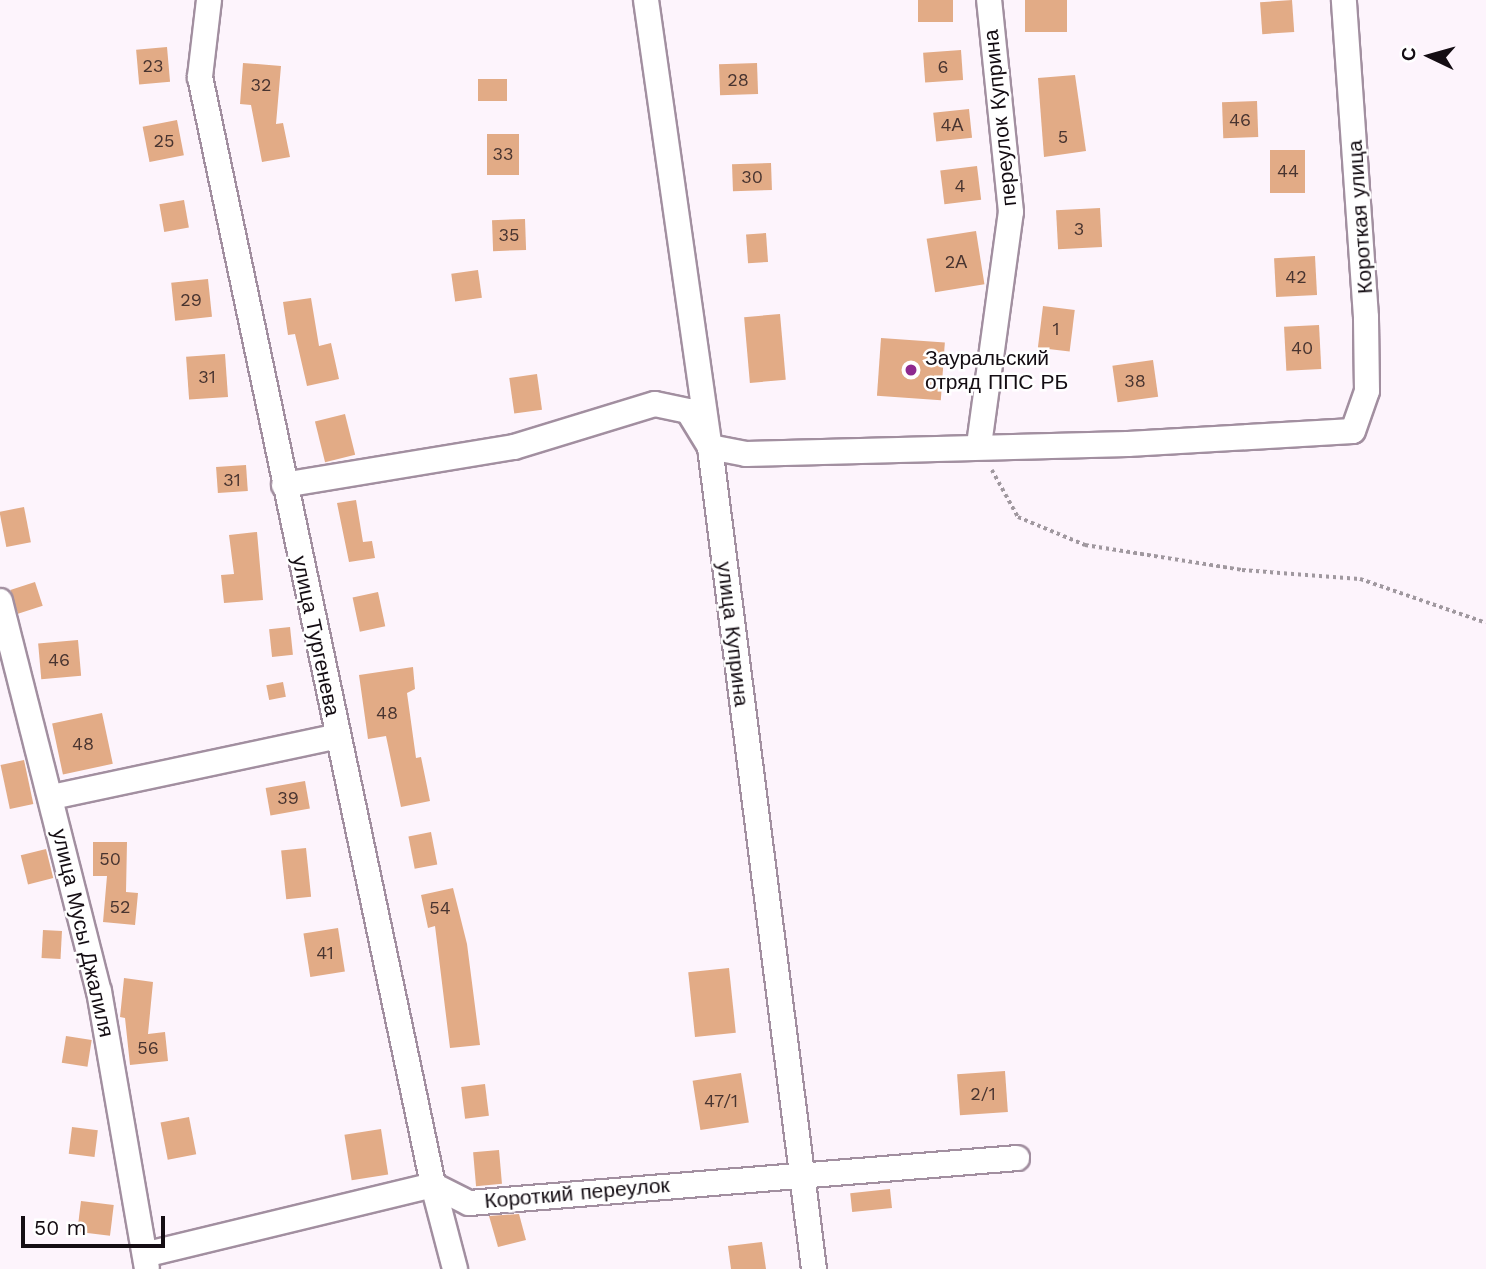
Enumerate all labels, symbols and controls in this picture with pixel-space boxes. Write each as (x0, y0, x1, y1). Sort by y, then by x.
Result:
north arrow (1395, 21, 1465, 91)
street label: переулок Куприна (978, 28, 1022, 208)
text: С (1397, 46, 1421, 62)
house number: 23 (143, 55, 163, 77)
house number: 6 (938, 56, 948, 78)
house number: 28 (727, 69, 749, 91)
house number: 32 (251, 74, 271, 96)
house number: 46 (1229, 109, 1251, 131)
house number: 4А (940, 114, 964, 136)
house number: 5 (1058, 126, 1068, 148)
house number: 25 (154, 130, 174, 152)
street label: Короткая улица (1342, 139, 1378, 295)
house number: 33 (493, 143, 513, 165)
house number: 44 (1277, 160, 1299, 182)
house number: 30 (741, 166, 763, 188)
house number: 4 (955, 175, 965, 197)
house number: 3 (1074, 218, 1084, 240)
house number: 35 (499, 224, 519, 246)
house number: 2А (945, 251, 967, 273)
house number: 42 (1285, 266, 1307, 288)
house number: 29 (180, 289, 202, 311)
house number: 1 (1052, 318, 1060, 340)
house number: 40 (1291, 337, 1313, 359)
place label: Зауральский отряд ППС РБ (925, 345, 1068, 395)
marker: Зауральский отряд ППС РБ (903, 362, 919, 378)
house number: 31 (198, 366, 216, 388)
house number: 38 (1124, 370, 1146, 392)
house number: 31 (223, 469, 241, 491)
street label: улица Тургенева (287, 554, 345, 718)
street label: улица Куприна (712, 560, 754, 708)
house number: 46 (48, 649, 70, 671)
house number: 48 (376, 702, 398, 724)
house number: 48 (72, 733, 94, 755)
house number: 39 (277, 787, 299, 809)
street label: улица Мусы Джалиля (47, 826, 119, 1040)
house number: 50 (99, 848, 121, 870)
house number: 52 (110, 896, 130, 918)
house number: 54 (429, 897, 451, 919)
house number: 41 (316, 942, 334, 964)
house number: 56 (137, 1037, 159, 1059)
house number: 2/1 (970, 1083, 996, 1105)
house number: 47/1 (704, 1090, 738, 1112)
street label: Короткий переулок (483, 1172, 671, 1214)
scale bar (24, 1202, 168, 1246)
text: 50 m (34, 1215, 86, 1240)

